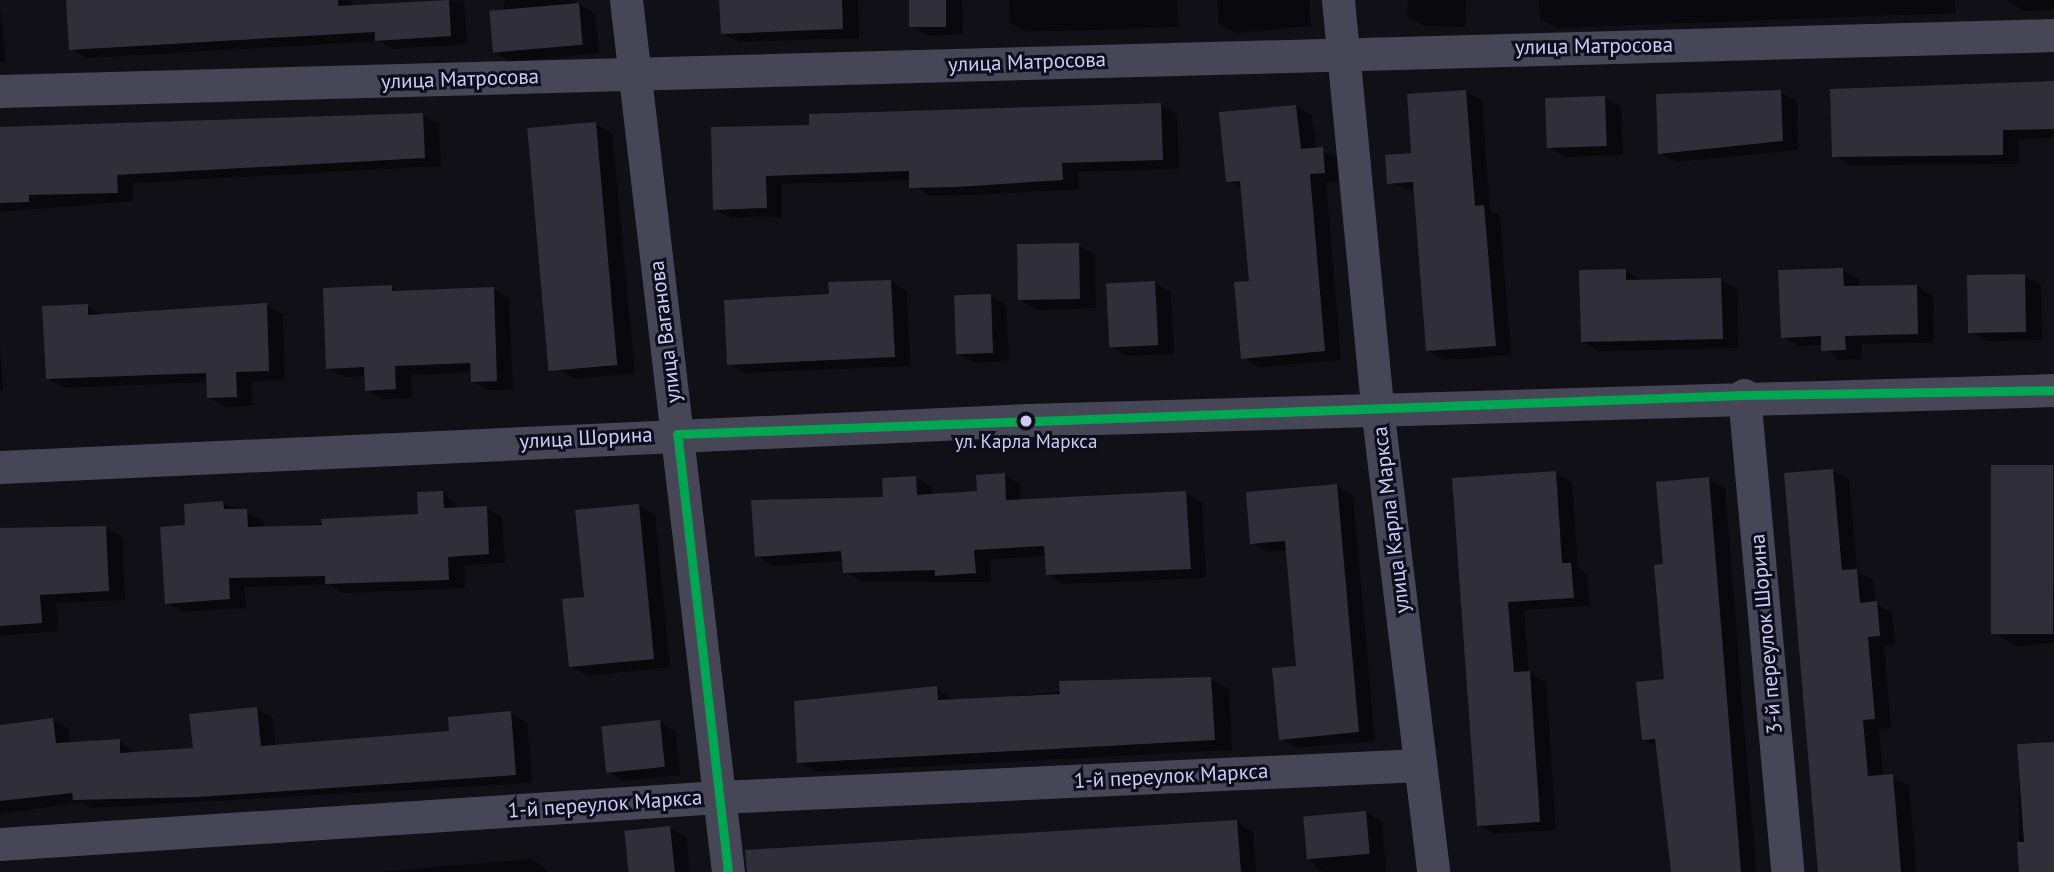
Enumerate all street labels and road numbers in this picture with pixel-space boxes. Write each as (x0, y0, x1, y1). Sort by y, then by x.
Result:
street label: улица Матросова (1515, 32, 1673, 60)
street label: улица Матросова (948, 47, 1106, 77)
street label: улица Матросова (381, 64, 539, 94)
street label: улица Ваганова (644, 259, 686, 405)
street label: улица Шорина (519, 422, 653, 454)
street label: улица Карла Маркса (1367, 425, 1415, 615)
street label: 3-й переулок Шорина (1745, 533, 1787, 735)
street label: 1-й переулок Маркса (1073, 758, 1269, 794)
street label: 1-й переулок Маркса (507, 785, 703, 823)

